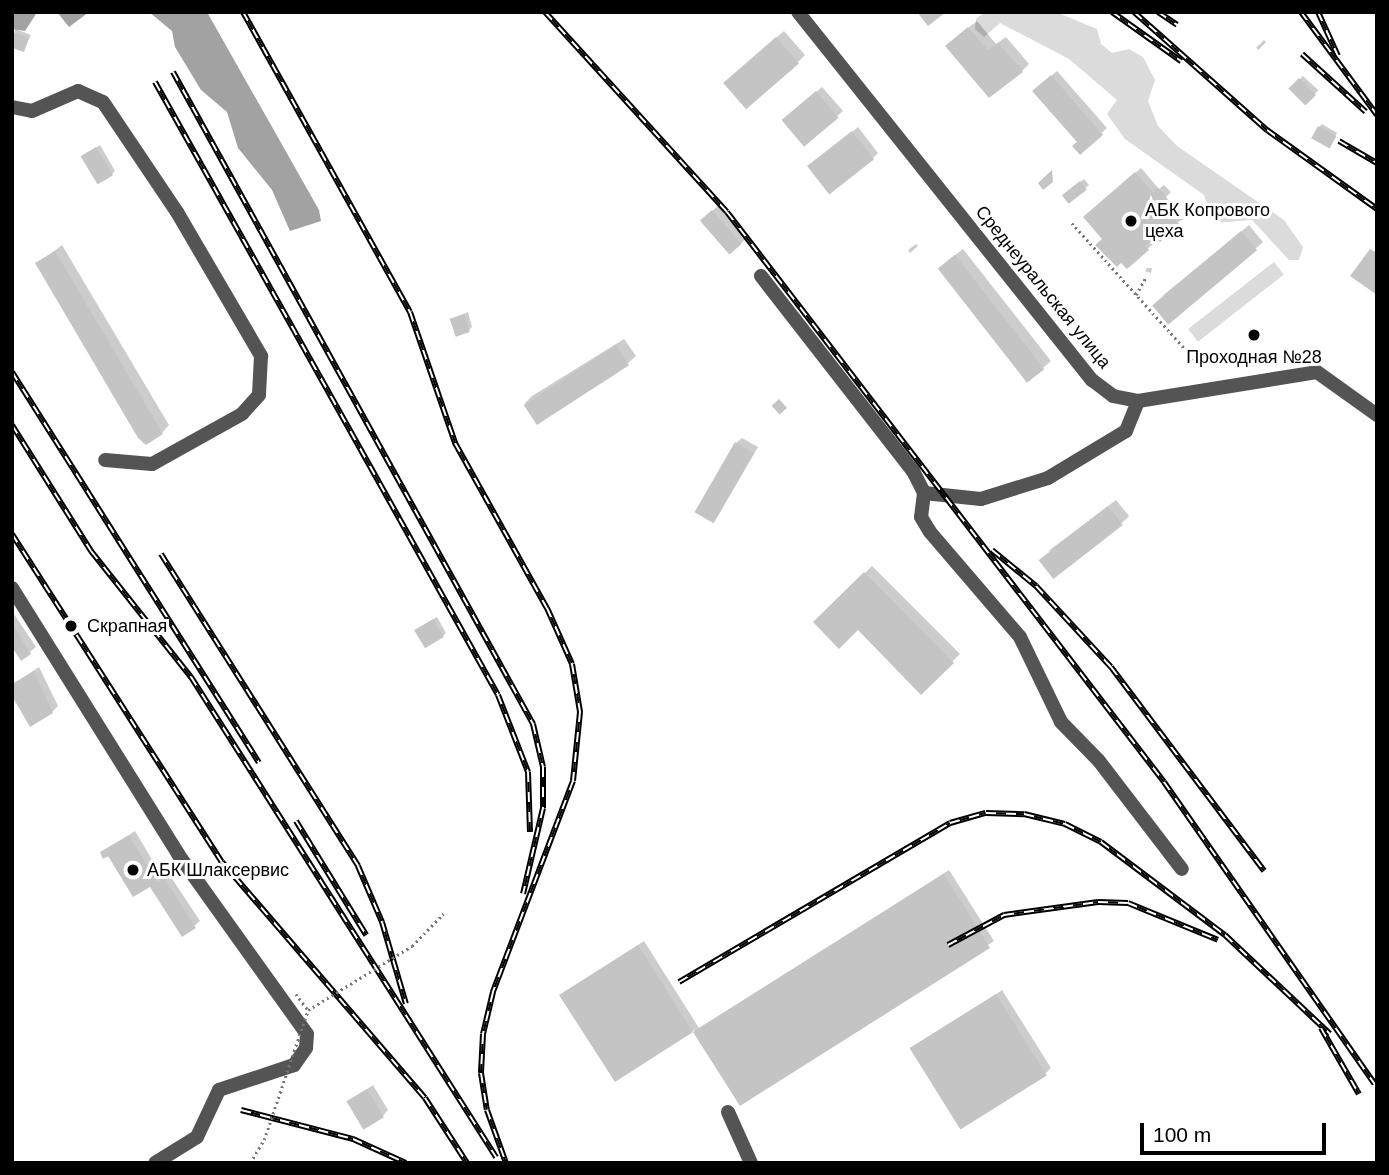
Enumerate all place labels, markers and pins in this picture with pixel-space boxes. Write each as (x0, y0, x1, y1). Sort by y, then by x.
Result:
place label: АБК Копрового цеха (1145, 200, 1270, 242)
marker: АБК Копрового цеха (1123, 213, 1139, 229)
marker: Проходная №28 (1246, 327, 1262, 343)
place label: Проходная №28 (1186, 346, 1322, 368)
place label: Скрапная (87, 615, 167, 637)
marker: Скрапная (61, 616, 81, 636)
place label: АБК Шлаксервис (147, 859, 289, 881)
marker: АБК Шлаксервис (125, 862, 141, 878)

